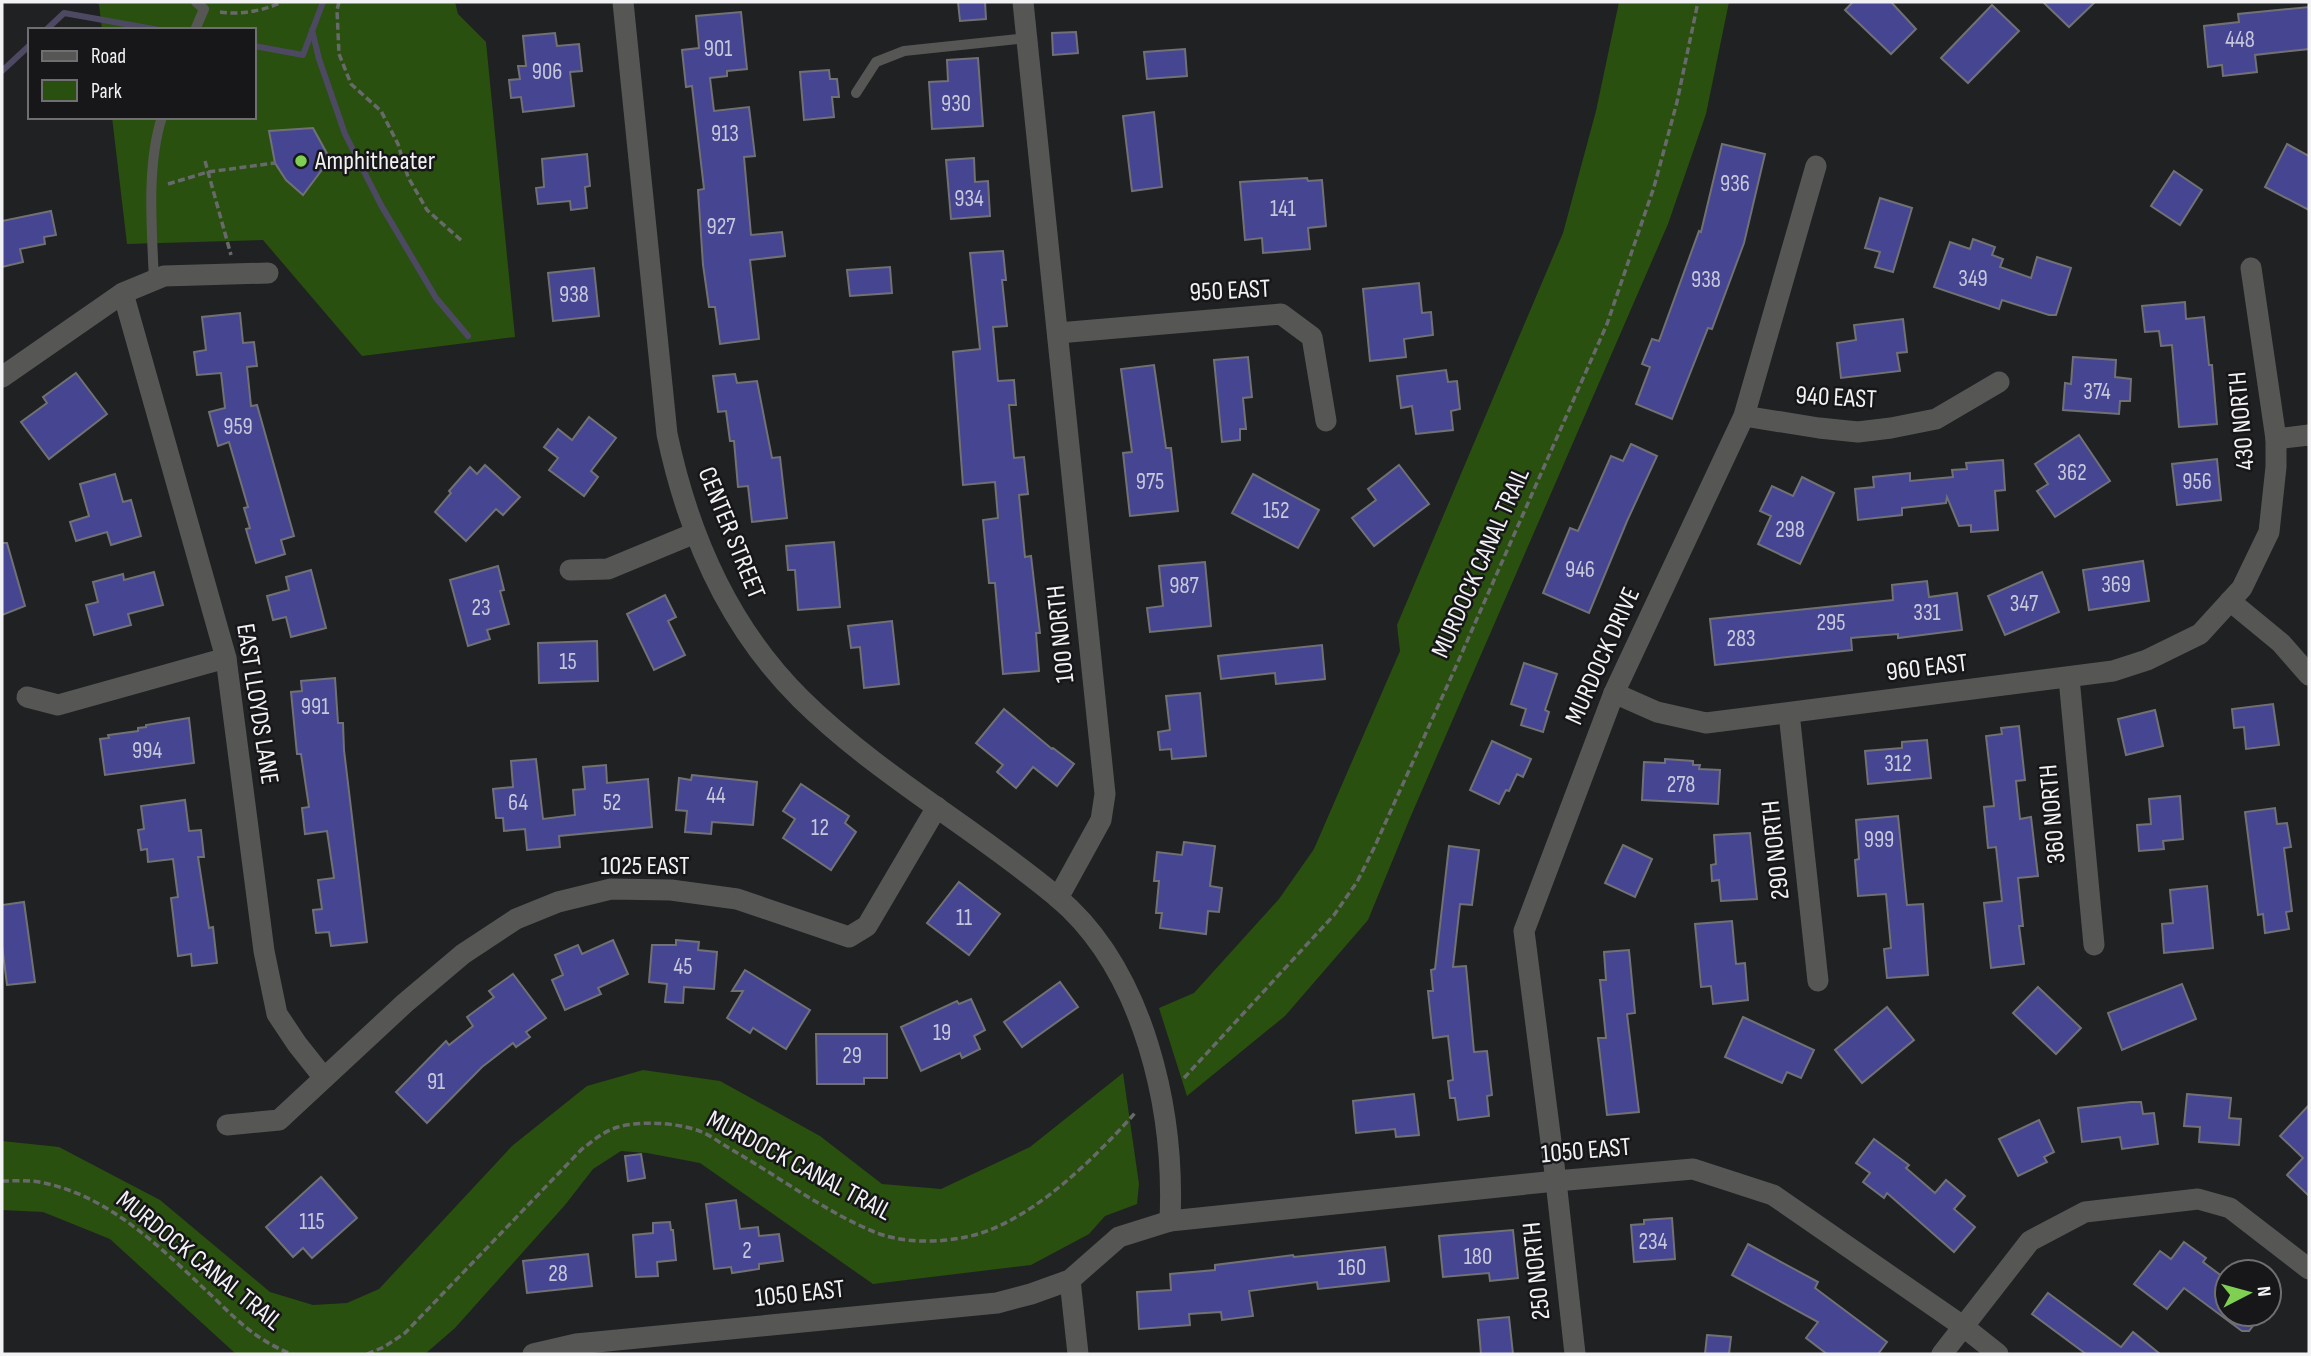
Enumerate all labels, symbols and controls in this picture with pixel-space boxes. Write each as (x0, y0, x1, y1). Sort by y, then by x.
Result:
house number: 448 (2225, 26, 2255, 54)
legend (28, 28, 256, 119)
house number: 901 (704, 35, 732, 63)
text: Road (91, 44, 126, 69)
house number: 906 (532, 58, 562, 86)
text: Park (91, 79, 122, 104)
house number: 930 (941, 90, 971, 118)
house number: 913 (711, 120, 739, 148)
place label: Amphitheater (314, 146, 436, 177)
marker: Amphitheater (293, 153, 309, 169)
house number: 936 (1720, 170, 1750, 198)
house number: 934 (954, 185, 984, 213)
house number: 141 (1270, 195, 1296, 223)
house number: 927 (707, 213, 735, 241)
house number: 349 (1958, 265, 1988, 293)
house number: 938 (1691, 266, 1721, 294)
street label: 950 EAST (1189, 273, 1271, 309)
house number: 938 (559, 281, 589, 309)
street label: 430 NORTH (2222, 370, 2262, 472)
house number: 374 (2083, 378, 2111, 406)
street label: 940 EAST (1795, 380, 1877, 416)
house number: 959 (223, 413, 253, 441)
house number: 362 (2057, 459, 2087, 487)
street label: CENTER STREET (690, 463, 772, 603)
street label: MURDOCK CANAL TRAIL (1425, 463, 1537, 663)
house number: 975 (1136, 468, 1164, 496)
house number: 956 (2182, 468, 2212, 496)
house number: 152 (1263, 497, 1289, 525)
house number: 298 (1775, 516, 1805, 544)
house number: 946 (1565, 556, 1595, 584)
house number: 369 (2101, 571, 2131, 599)
house number: 987 (1169, 572, 1199, 600)
street label: MURDOCK DRIVE (1559, 583, 1647, 729)
street label: 100 NORTH (1040, 584, 1082, 684)
house number: 347 (2010, 590, 2038, 618)
house number: 23 (471, 594, 491, 622)
house number: 331 (1913, 599, 1941, 627)
house number: 295 (1817, 609, 1845, 637)
street label: EAST LLOYDS LANE (229, 622, 285, 786)
house number: 283 (1726, 625, 1756, 653)
house number: 15 (559, 648, 577, 676)
street label: 960 EAST (1885, 648, 1969, 688)
house number: 991 (301, 693, 329, 721)
house number: 994 (132, 737, 162, 765)
house number: 312 (1884, 750, 1912, 778)
street label: 360 NORTH (2033, 763, 2073, 865)
house number: 278 (1667, 771, 1695, 799)
house number: 44 (706, 782, 726, 810)
house number: 64 (508, 789, 528, 817)
house number: 52 (603, 789, 621, 817)
street label: 290 NORTH (1755, 799, 1797, 901)
house number: 12 (811, 814, 829, 842)
house number: 999 (1864, 826, 1894, 854)
street label: 1025 EAST (600, 851, 690, 882)
house number: 11 (956, 904, 972, 932)
house number: 45 (674, 953, 692, 981)
house number: 19 (933, 1019, 951, 1047)
house number: 29 (842, 1042, 862, 1070)
house number: 91 (427, 1068, 445, 1096)
street label: MURDOCK CANAL TRAIL (701, 1104, 897, 1228)
street label: 1050 EAST (1540, 1132, 1632, 1170)
street label: MURDOCK CANAL TRAIL (110, 1185, 289, 1338)
house number: 115 (299, 1208, 325, 1236)
street label: 250 NORTH (1516, 1220, 1558, 1322)
house number: 234 (1639, 1228, 1668, 1256)
house number: 2 (742, 1237, 752, 1265)
house number: 180 (1464, 1243, 1492, 1271)
house number: 160 (1338, 1254, 1366, 1282)
north arrow (2213, 1258, 2283, 1328)
house number: 28 (548, 1260, 568, 1288)
street label: 1050 EAST (754, 1274, 846, 1314)
text: N (2251, 1285, 2275, 1298)

